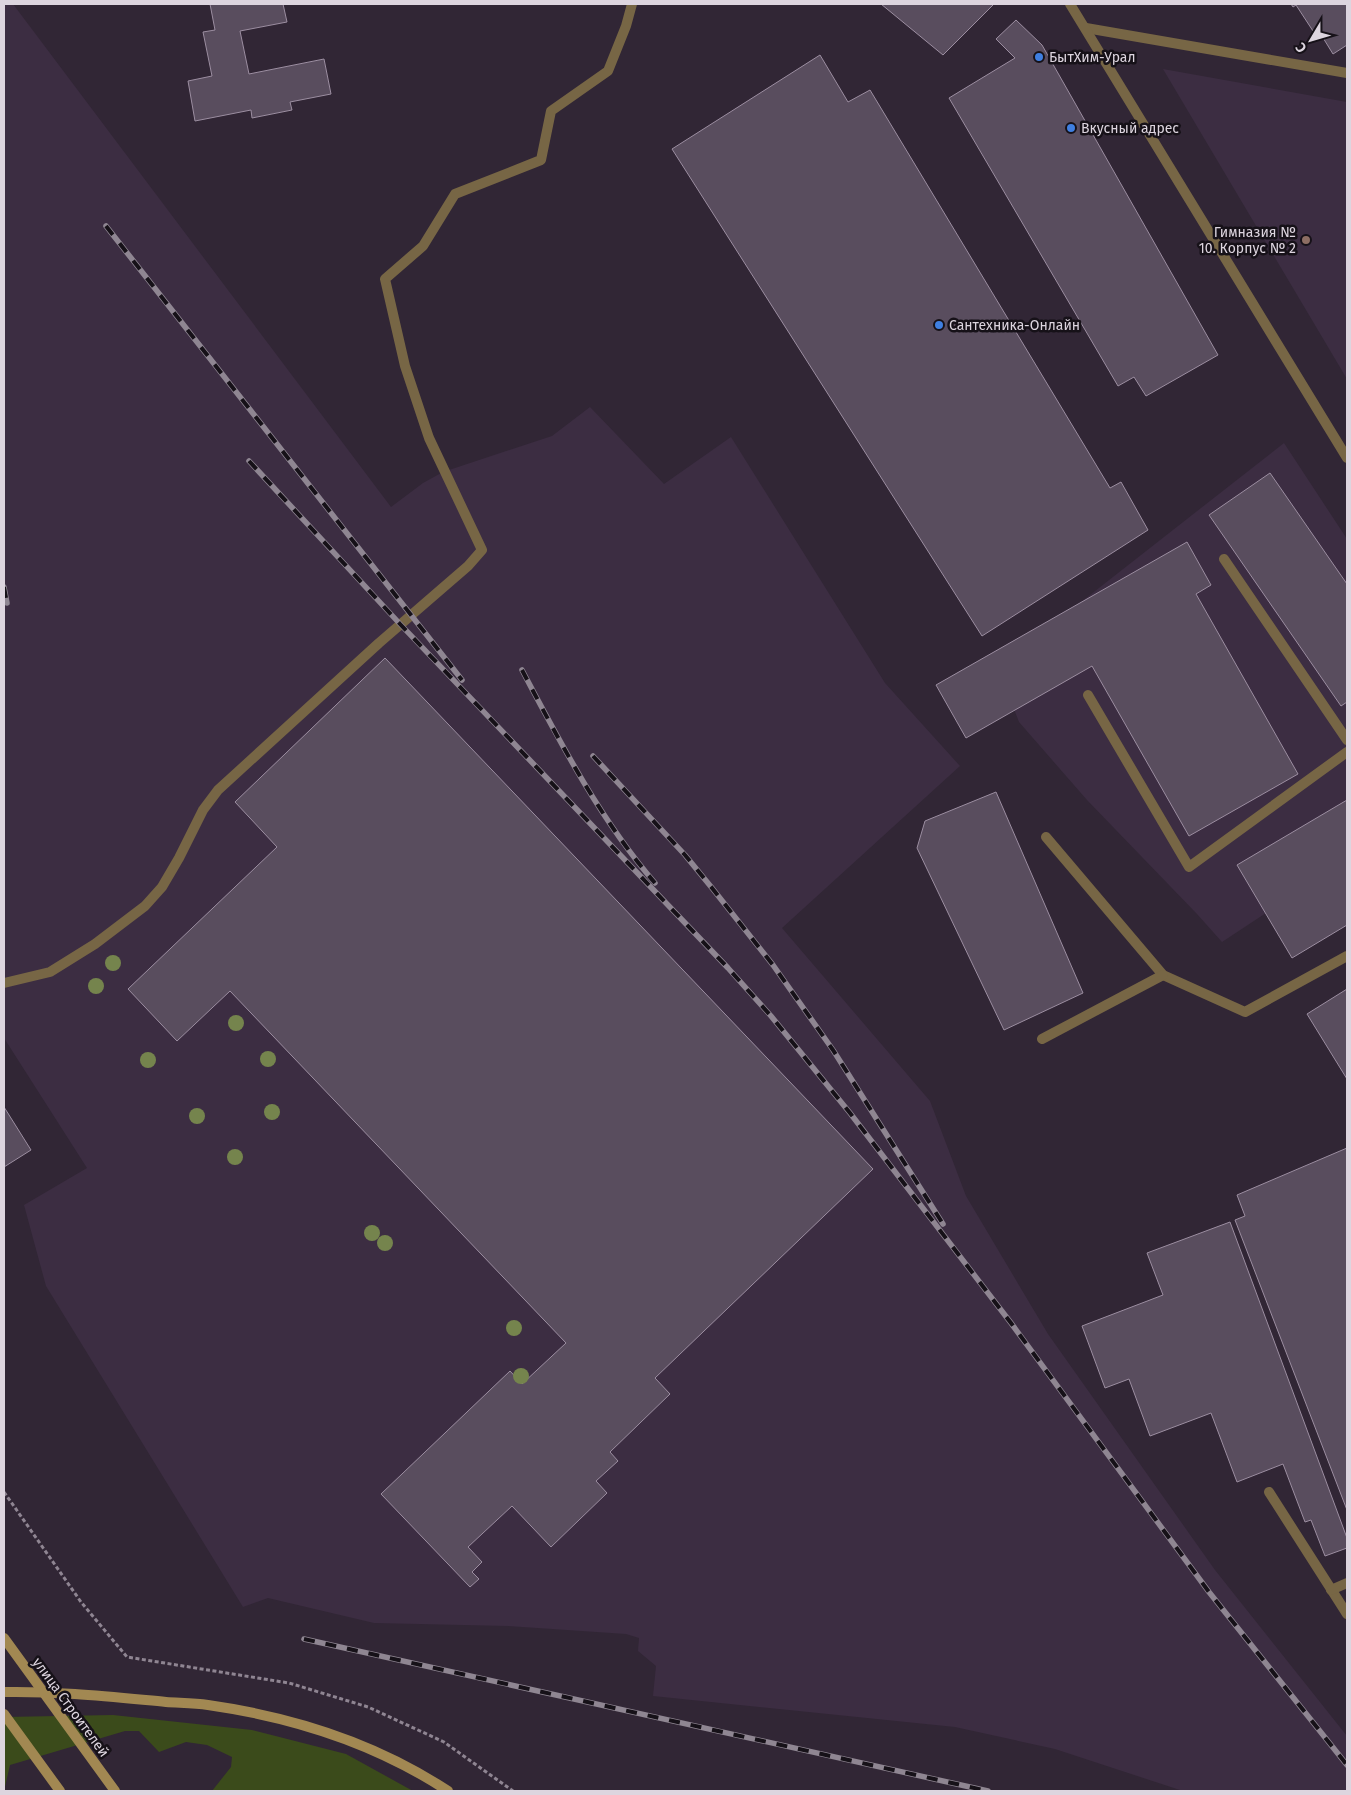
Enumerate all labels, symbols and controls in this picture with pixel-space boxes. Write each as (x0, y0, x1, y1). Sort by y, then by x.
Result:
north arrow (1286, 15, 1336, 65)
text: С (1292, 39, 1310, 56)
place label: БытХим-Урал (1049, 49, 1136, 66)
marker: БытХим-Урал (1033, 51, 1045, 63)
place label: Вкусный адрес (1081, 120, 1179, 137)
marker: Вкусный адрес (1065, 122, 1077, 134)
place label: Гимназия № 10. Корпус № 2 (1199, 224, 1296, 257)
marker: Гимназия № 10. Корпус № 2 (1300, 234, 1312, 246)
place label: Сантехника-Онлайн (949, 317, 1080, 334)
marker: Сантехника-Онлайн (933, 319, 945, 331)
street label: улица Строителей (29, 1654, 112, 1760)

